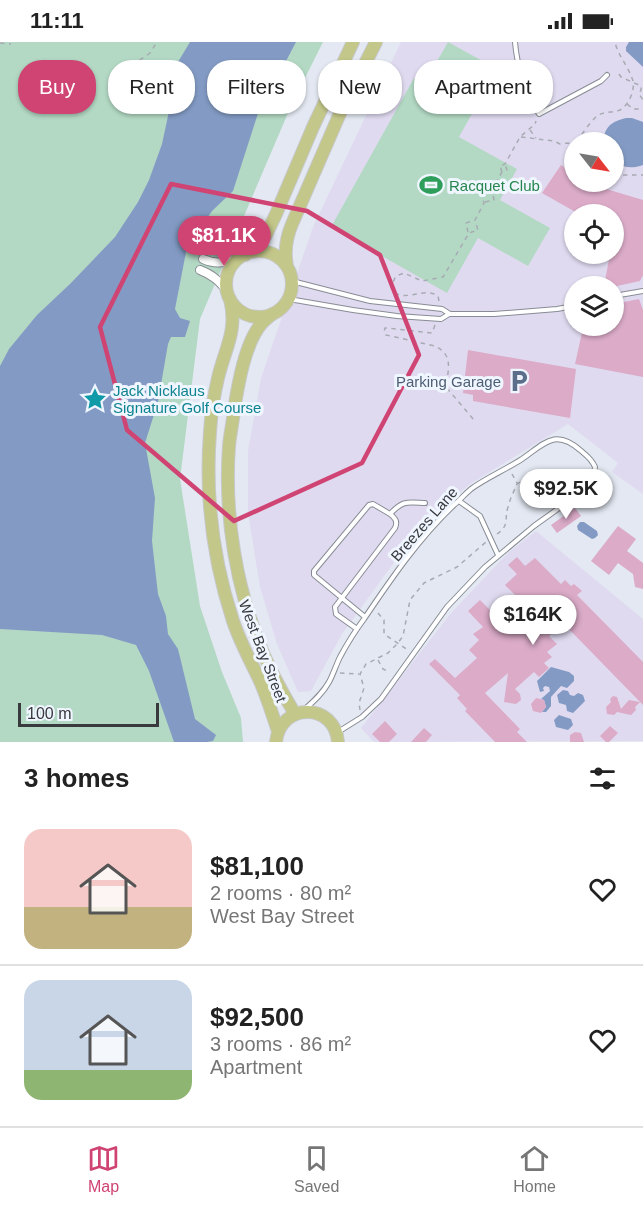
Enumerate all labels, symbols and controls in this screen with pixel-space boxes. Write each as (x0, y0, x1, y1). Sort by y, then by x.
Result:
text: 11:11 (30, 8, 84, 33)
chip: Buy (18, 60, 96, 114)
chip: Rent (108, 60, 195, 114)
chip: Filters (207, 60, 306, 114)
chip: New (318, 60, 402, 114)
chip: Apartment (414, 60, 553, 114)
north arrow (564, 132, 624, 192)
map controls (564, 132, 624, 336)
sports icon: Racquet Club (418, 172, 444, 198)
place label: Racquet Club (449, 177, 540, 194)
button: locate (564, 204, 624, 264)
pin: $81.1K (175, 216, 273, 267)
text: $81.1K (192, 224, 256, 246)
button: layers (564, 276, 624, 336)
parking icon: Parking Garage (506, 368, 532, 394)
place label: Parking Garage (396, 373, 501, 390)
place label: Jack Nicklaus Signature Golf Course (113, 382, 261, 416)
place icon: Jack Nicklaus Signature Golf Course (82, 386, 108, 412)
pin: $92.5K (517, 469, 615, 520)
text: $92.5K (534, 477, 598, 499)
street label: Breezes Lane (387, 483, 461, 565)
pin: $164K (491, 595, 575, 646)
street label: West Bay Street (236, 597, 291, 705)
text: $164K (504, 603, 562, 625)
scale bar (18, 700, 159, 728)
text: 100 m (27, 705, 71, 722)
icon: filters (586, 762, 619, 795)
text: 3 homes (24, 763, 130, 793)
text: $81,100 (210, 851, 304, 881)
icon: home (72, 853, 144, 925)
icon: heart (586, 873, 619, 906)
text: 2 rooms · 80 m² (210, 882, 351, 904)
text: West Bay Street (210, 905, 354, 927)
text: $92,500 (210, 1002, 304, 1032)
icon: home (72, 1004, 144, 1076)
icon: heart (586, 1024, 619, 1057)
text: 3 rooms · 86 m² (210, 1033, 351, 1055)
text: Apartment (210, 1056, 302, 1078)
tab: Map (87, 1142, 120, 1196)
tab: Saved (294, 1142, 339, 1196)
tab: Home (513, 1142, 556, 1196)

